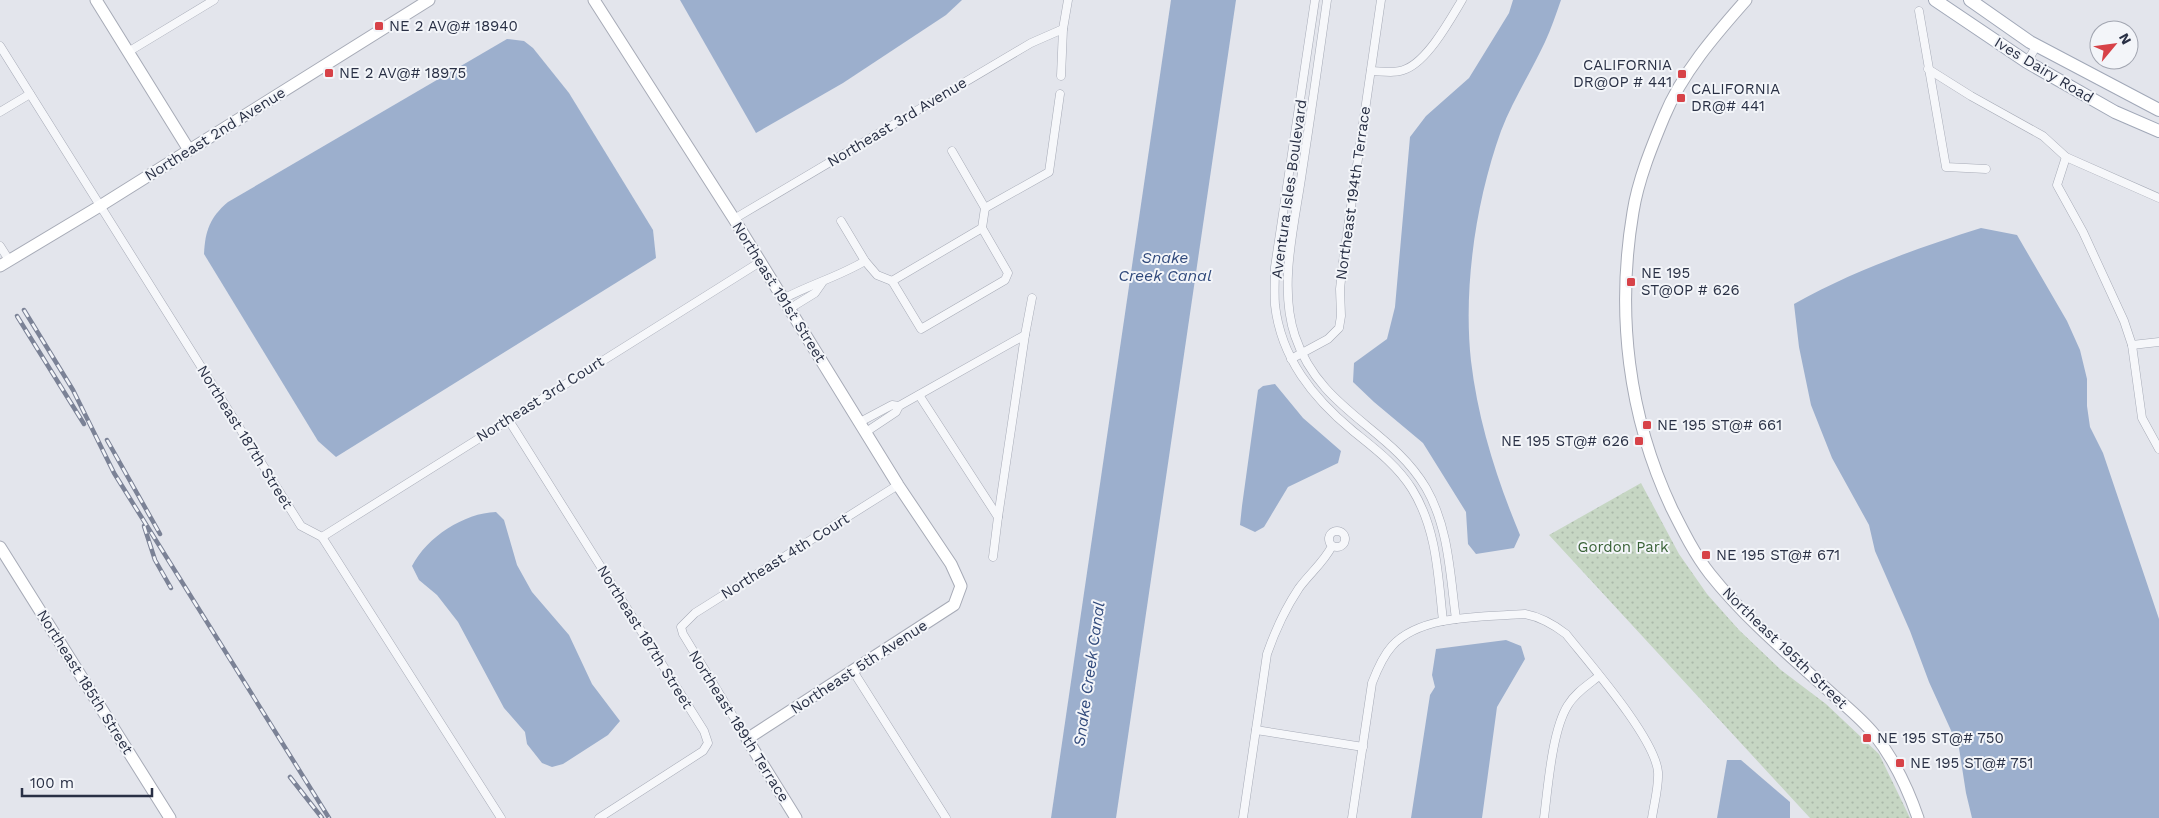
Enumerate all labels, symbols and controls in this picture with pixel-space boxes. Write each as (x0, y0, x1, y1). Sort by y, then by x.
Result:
place label: NE 2 AV@# 18940 (389, 17, 518, 35)
marker: NE 2 AV@# 18940 (373, 20, 385, 32)
north arrow (2089, 20, 2139, 70)
text: N (2116, 30, 2135, 47)
street label: Ives Dairy Road (1991, 33, 2097, 107)
place label: CALIFORNIA DR@OP # 441 (1573, 56, 1672, 91)
place label: NE 2 AV@# 18975 (339, 64, 466, 82)
marker: NE 2 AV@# 18975 (323, 67, 335, 79)
marker: CALIFORNIA DR@OP # 441 (1676, 68, 1688, 80)
street label: Northeast 3rd Avenue (824, 73, 970, 171)
place label: CALIFORNIA DR@# 441 (1691, 80, 1780, 115)
street label: Northeast 2nd Avenue (141, 83, 289, 185)
marker: CALIFORNIA DR@# 441 (1675, 92, 1687, 104)
street label: Aventura Isles Boulevard (1268, 98, 1310, 280)
street label: Northeast 194th Terrace (1332, 105, 1374, 281)
street label: Northeast 191st Street (728, 218, 830, 366)
water label: Snake Creek Canal (1118, 248, 1212, 285)
place label: NE 195 ST@OP # 626 (1641, 264, 1740, 299)
marker: NE 195 ST@OP # 626 (1625, 276, 1637, 288)
street label: Northeast 3rd Court (473, 352, 608, 446)
street label: Northeast 187th Street (193, 362, 297, 513)
place label: NE 195 ST@# 661 (1657, 416, 1782, 434)
marker: NE 195 ST@# 661 (1641, 419, 1653, 431)
place label: NE 195 ST@# 626 (1501, 432, 1629, 450)
marker: NE 195 ST@# 626 (1633, 435, 1645, 447)
street label: Northeast 4th Court (718, 509, 853, 603)
park label: Gordon Park (1578, 538, 1669, 556)
place label: NE 195 ST@# 671 (1716, 546, 1840, 564)
marker: NE 195 ST@# 671 (1700, 549, 1712, 561)
street label: Northeast 187th Street (593, 562, 697, 713)
street label: Northeast 195th Street (1719, 584, 1852, 713)
water label: Snake Creek Canal (1069, 600, 1109, 748)
street label: Northeast 185th Street (33, 606, 137, 758)
street label: Northeast 5th Avenue (787, 616, 931, 718)
street label: Northeast 189th Terrace (685, 647, 793, 805)
place label: NE 195 ST@# 750 (1877, 729, 2004, 747)
marker: NE 195 ST@# 750 (1861, 732, 1873, 744)
place label: NE 195 ST@# 751 (1910, 754, 2033, 772)
marker: NE 195 ST@# 751 (1894, 757, 1906, 769)
scale bar (22, 766, 152, 798)
text: 100 m (30, 774, 74, 792)

